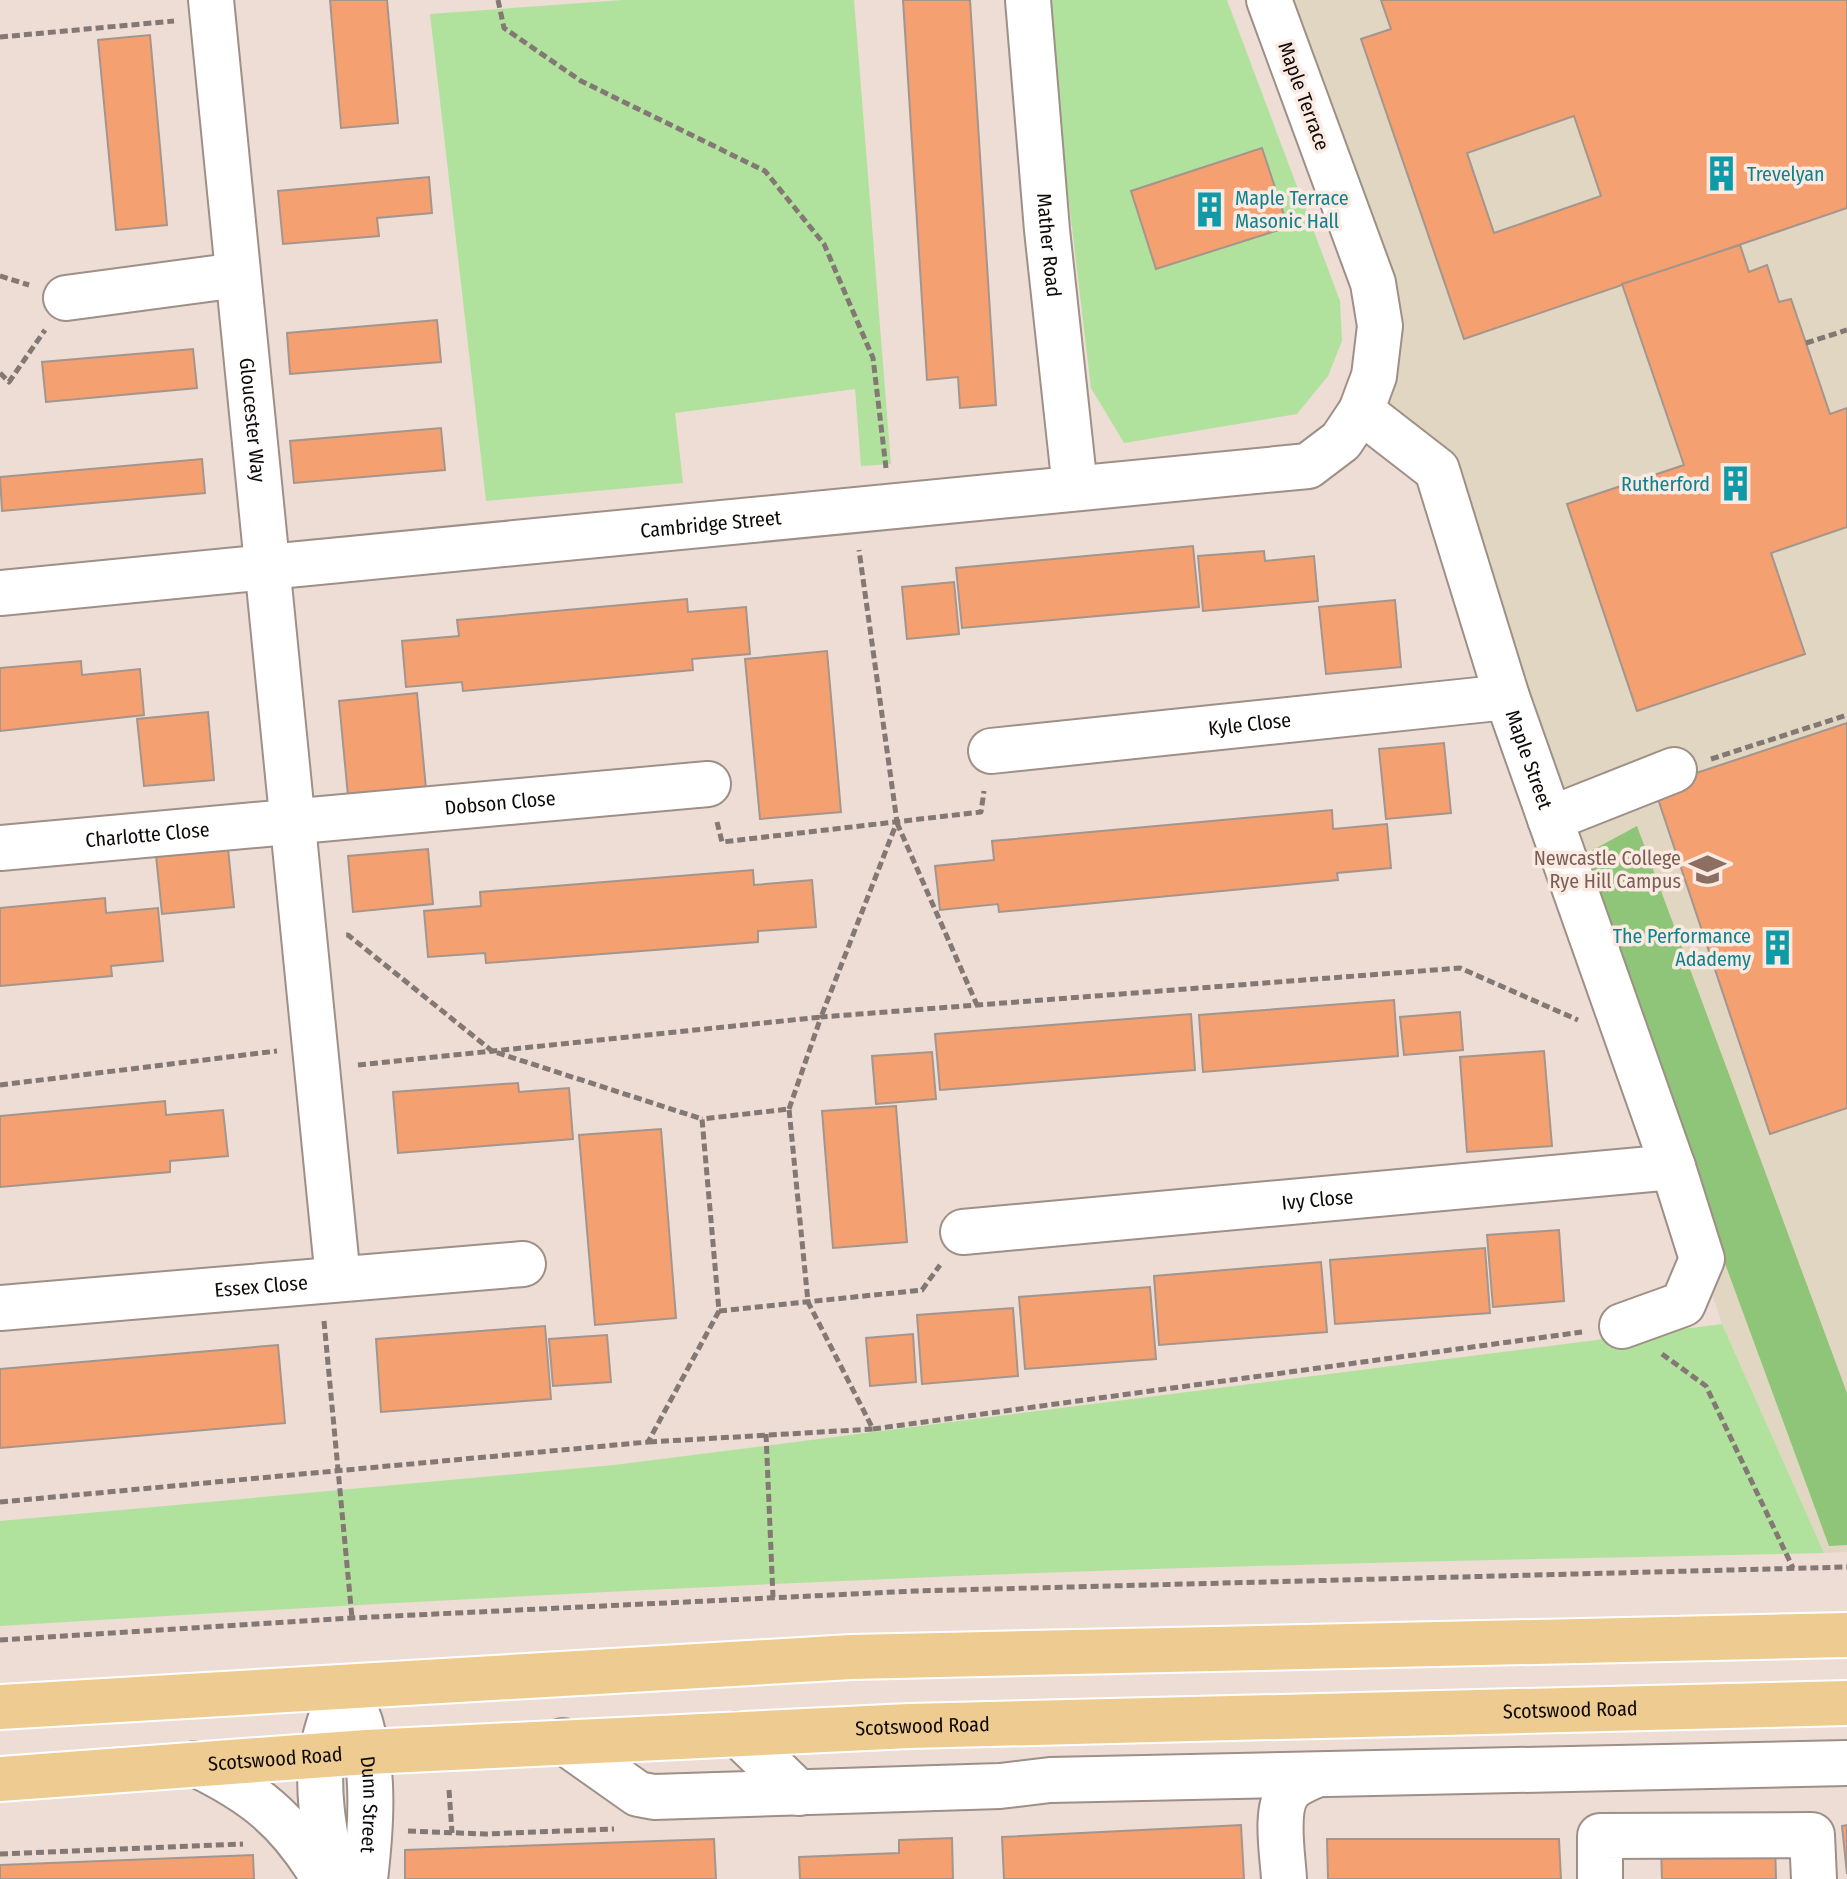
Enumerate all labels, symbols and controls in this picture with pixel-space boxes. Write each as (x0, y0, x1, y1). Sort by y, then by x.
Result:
street label: Maple Terrace (1273, 38, 1335, 154)
building icon: Trevelyan (1702, 155, 1740, 193)
place label: Trevelyan (1747, 162, 1825, 186)
place label: Maple Terrace Masonic Hall (1235, 186, 1349, 233)
building icon: Maple Terrace Masonic Hall (1190, 190, 1228, 228)
street label: Mather Road (1032, 192, 1066, 298)
street label: Gloucester Way (235, 357, 271, 483)
building icon: Rutherford (1717, 465, 1755, 503)
place label: Rutherford (1621, 472, 1710, 496)
street label: Cambridge Street (639, 505, 783, 543)
street label: Maple Street (1500, 707, 1558, 813)
street label: Kyle Close (1207, 708, 1292, 740)
street label: Dobson Close (443, 786, 556, 820)
street label: Charlotte Close (84, 817, 210, 852)
place label: Newcastle College Rye Hill Campus (1534, 846, 1681, 893)
school or university icon: Newcastle College Rye Hill Campus (1688, 850, 1726, 888)
place label: The Performance Adademy (1613, 924, 1751, 971)
building icon: The Performance Adademy (1758, 929, 1796, 967)
street label: Ivy Close (1281, 1184, 1354, 1215)
street label: Essex Close (214, 1270, 309, 1302)
street label: Scotswood Road (1503, 1696, 1638, 1723)
street label: Scotswood Road (855, 1712, 990, 1741)
street label: Scotswood Road (207, 1742, 343, 1776)
street label: Dunn Street (356, 1755, 382, 1855)

